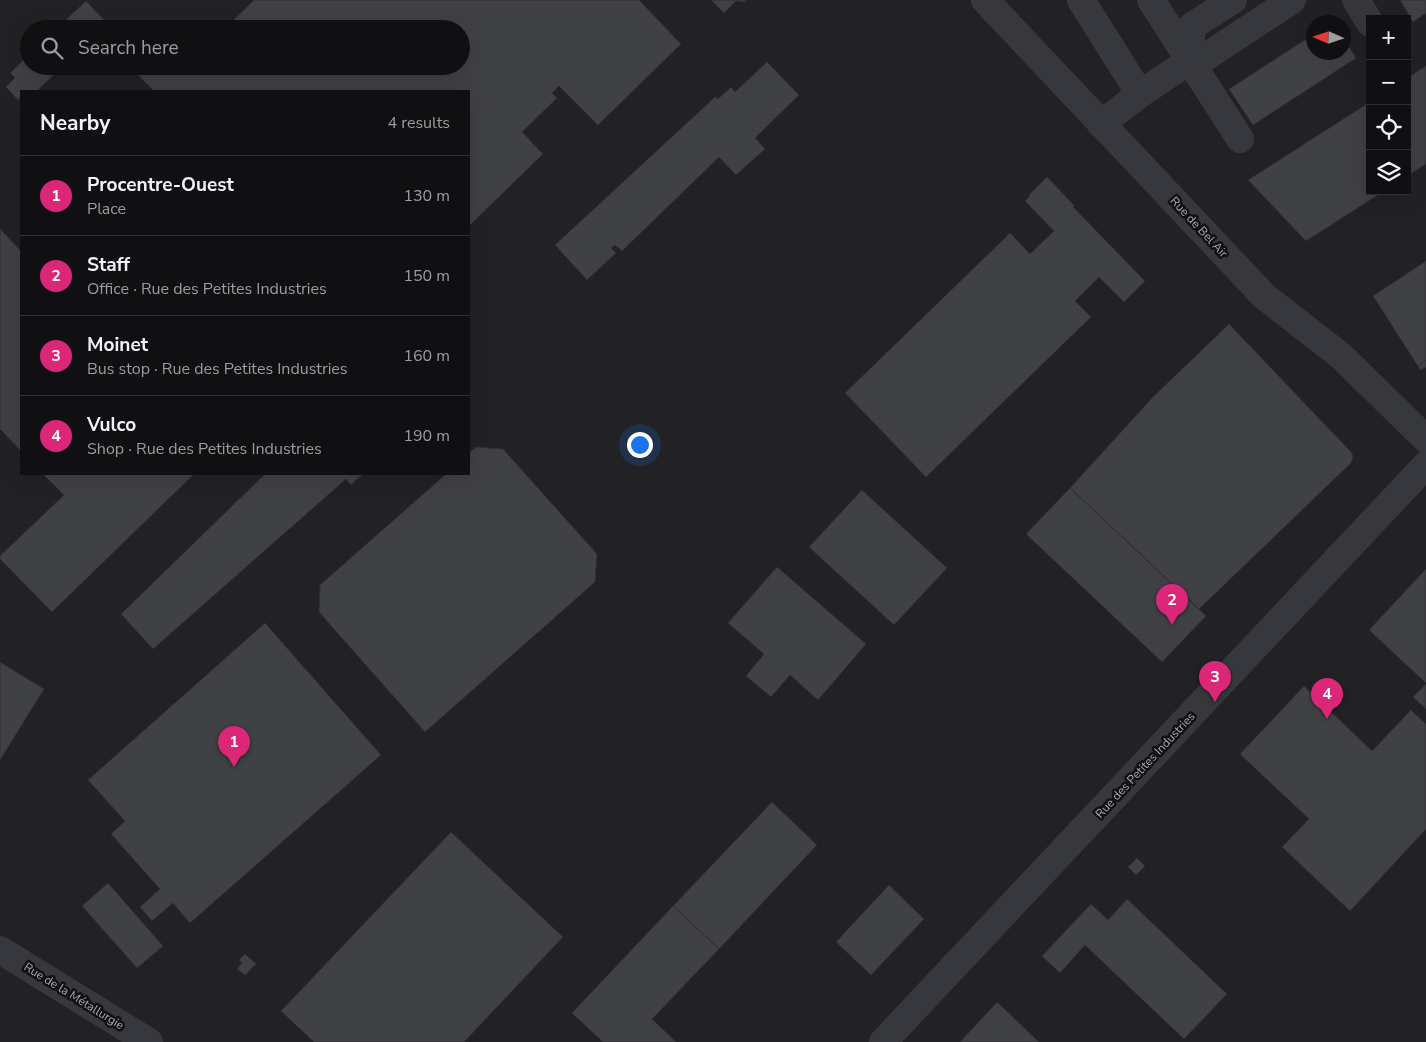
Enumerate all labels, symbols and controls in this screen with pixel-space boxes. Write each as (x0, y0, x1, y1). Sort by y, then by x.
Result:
north arrow (1306, 15, 1351, 60)
map controls (1366, 15, 1411, 195)
button: + (1366, 15, 1411, 60)
search box (20, 20, 470, 75)
icon: search (38, 34, 66, 62)
text: Search here (78, 35, 179, 61)
button: − (1366, 60, 1411, 105)
button: locate (1366, 105, 1411, 150)
text: Nearby (40, 109, 110, 137)
text: 4 results (388, 112, 450, 134)
button: layers (1366, 150, 1411, 195)
text: Procentre-Ouest (87, 172, 234, 198)
text: 1 (51, 185, 61, 207)
text: 130 m (403, 185, 450, 207)
street label: Rue de Bel Air (1167, 193, 1232, 261)
text: Place (87, 198, 126, 220)
text: Staff (87, 252, 130, 278)
text: 2 (51, 265, 61, 287)
text: 150 m (403, 265, 450, 287)
text: Office · Rue des Petites Industries (87, 278, 327, 300)
text: Moinet (87, 332, 148, 358)
text: 3 (51, 345, 61, 367)
text: 160 m (403, 345, 450, 367)
text: Bus stop · Rue des Petites Industries (87, 358, 348, 380)
text: Vulco (87, 412, 136, 438)
text: 4 (51, 425, 61, 447)
text: 190 m (403, 425, 450, 447)
your location (627, 432, 653, 458)
text: Shop · Rue des Petites Industries (87, 438, 322, 460)
pin: 2 (1156, 584, 1188, 625)
pin: 3 (1199, 661, 1231, 702)
pin: 4 (1311, 678, 1343, 719)
street label: Rue des Petites Industries (1092, 708, 1199, 821)
pin: 1 (218, 726, 250, 767)
street label: Rue de la Métallurgie (21, 959, 127, 1033)

